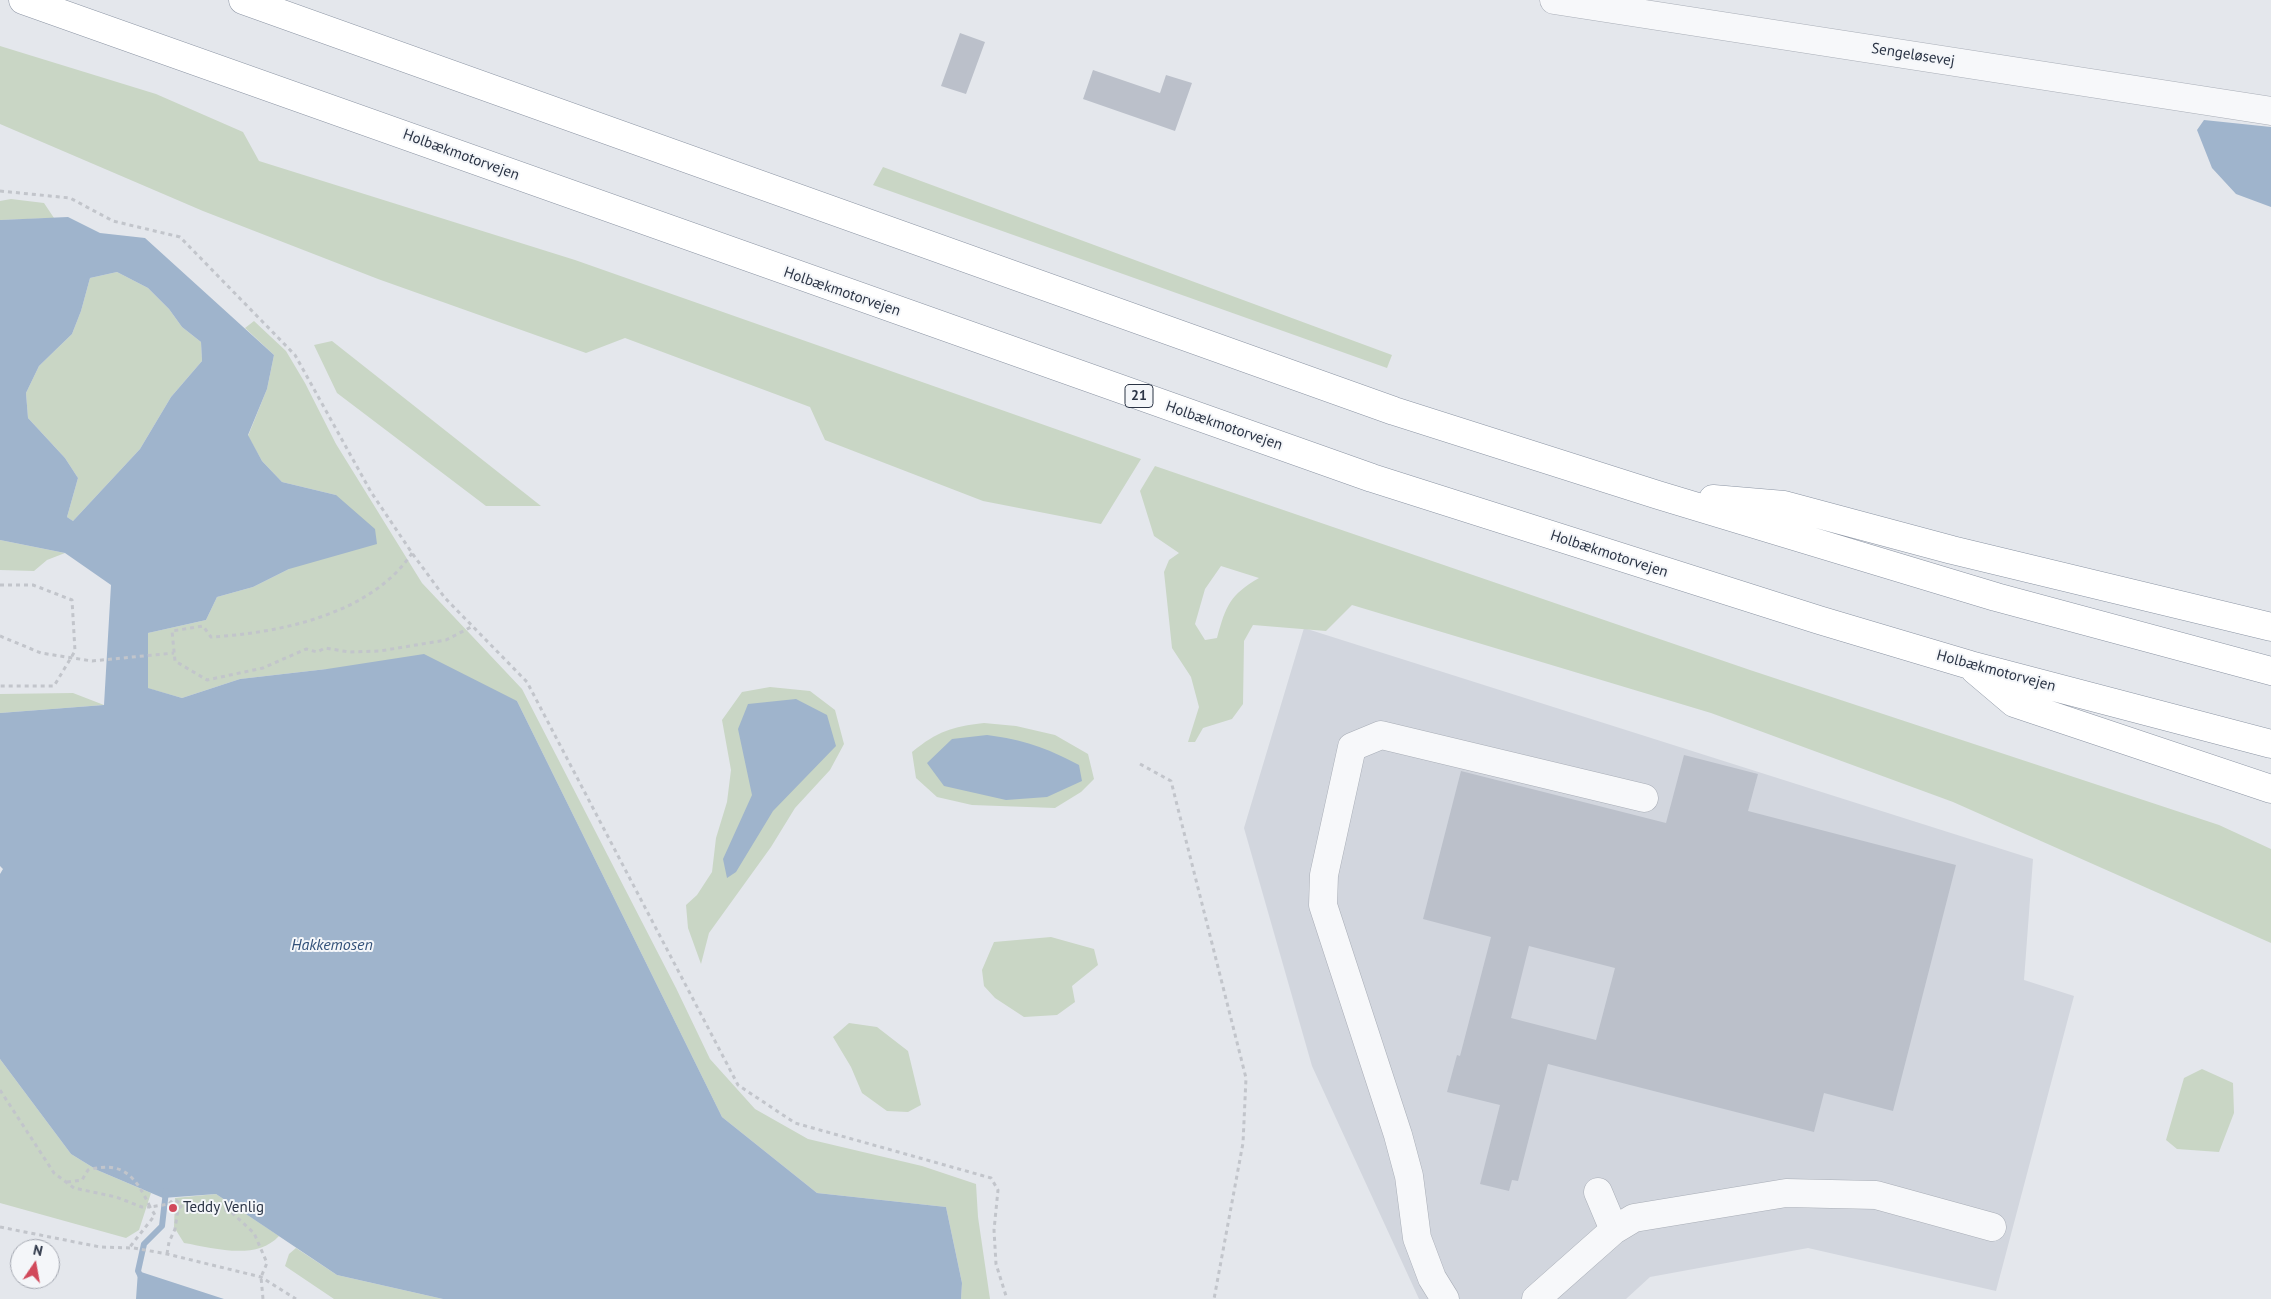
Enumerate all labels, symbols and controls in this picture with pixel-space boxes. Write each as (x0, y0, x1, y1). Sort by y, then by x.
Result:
street label: Sengeløsevej (1870, 40, 1956, 70)
street label: Holbækmotorvejen (400, 126, 522, 184)
street label: Holbækmotorvejen (781, 264, 903, 320)
road number: 21 (1125, 384, 1153, 408)
street label: Holbækmotorvejen (1163, 398, 1285, 454)
street label: Holbækmotorvejen (1548, 527, 1670, 581)
street label: Holbækmotorvejen (1934, 646, 2058, 696)
water label: Hakkemosen (291, 935, 373, 955)
place label: Teddy Venlig (183, 1199, 264, 1217)
marker: Teddy Venlig (167, 1202, 179, 1214)
north arrow (10, 1239, 60, 1289)
text: N (32, 1241, 44, 1260)

